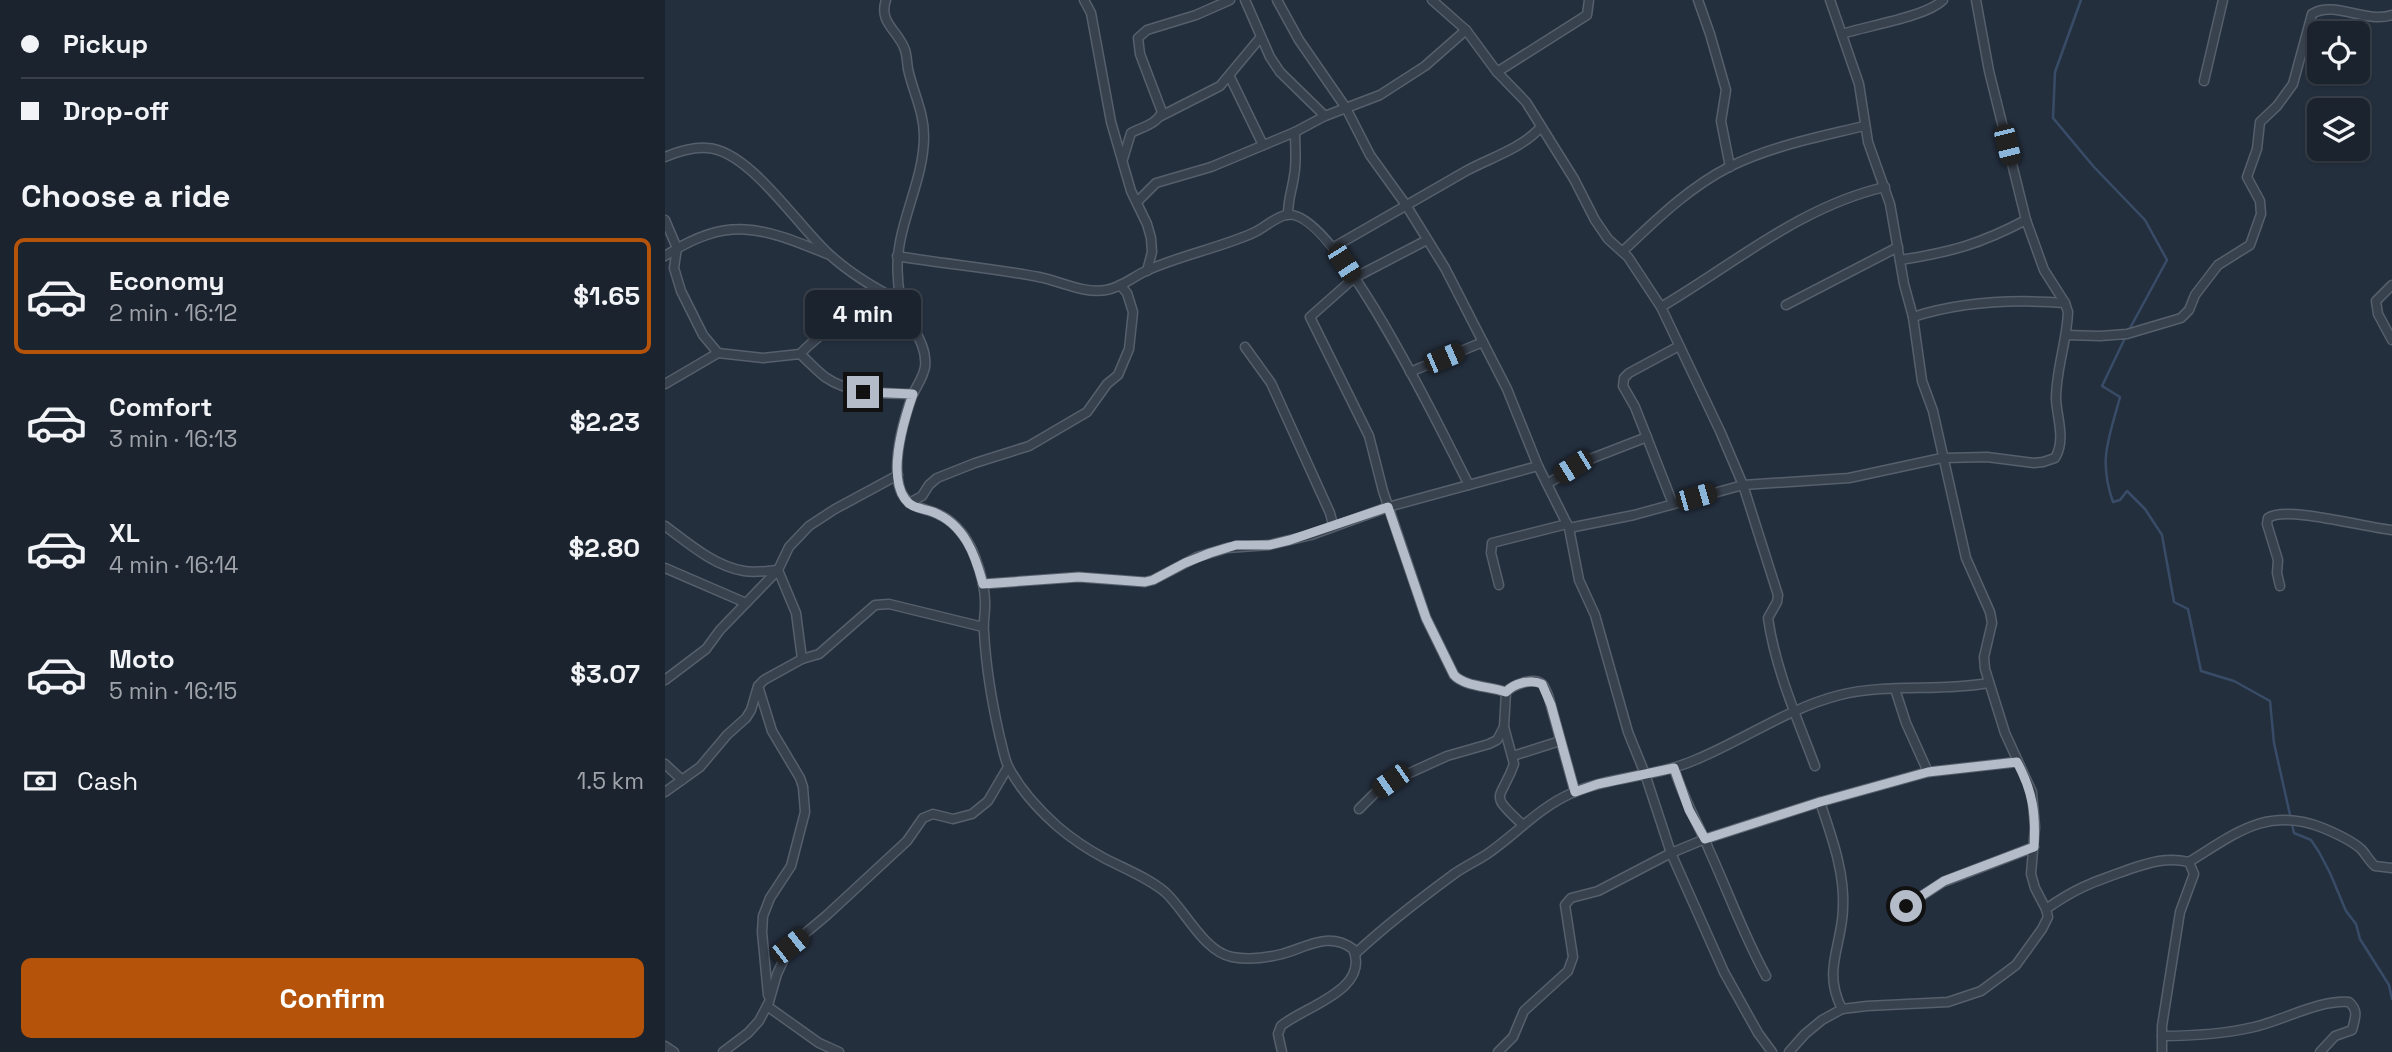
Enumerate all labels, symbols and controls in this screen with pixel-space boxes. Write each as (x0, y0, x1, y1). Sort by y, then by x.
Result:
map controls (2307, 21, 2370, 161)
button: locate (2307, 21, 2370, 84)
text: Pickup (63, 27, 148, 61)
text: Drop-off (63, 94, 169, 128)
button: layers (2307, 98, 2370, 161)
car (1992, 122, 2023, 168)
text: Choose a ride (21, 176, 231, 216)
car (1324, 240, 1365, 286)
text: Economy (109, 264, 225, 298)
icon: car (25, 265, 88, 328)
text: $1.65 (573, 279, 640, 313)
callout: 4 min (805, 290, 921, 340)
text: 2 min · 16:12 (109, 298, 237, 328)
text: 4 min (833, 299, 893, 329)
car (1421, 340, 1468, 376)
route end (847, 376, 879, 408)
text: Comfort (109, 390, 212, 424)
icon: car (25, 391, 88, 454)
text: $2.23 (570, 405, 640, 439)
text: 3 min · 16:13 (109, 424, 237, 454)
car (1550, 447, 1597, 487)
car (1673, 481, 1720, 513)
text: XL (109, 516, 140, 550)
icon: car (25, 517, 88, 580)
text: $2.80 (569, 531, 640, 565)
text: 4 min · 16:14 (109, 550, 238, 580)
text: Moto (109, 642, 175, 676)
icon: car (25, 643, 88, 706)
text: $3.07 (570, 657, 640, 691)
text: 5 min · 16:15 (109, 676, 237, 706)
car (1368, 760, 1415, 802)
icon: cash (21, 762, 59, 800)
text: Cash (77, 764, 138, 798)
text: 1.5 km (577, 766, 644, 796)
route start (1890, 890, 1922, 922)
car (767, 925, 814, 967)
button: Confirm (21, 958, 644, 1038)

